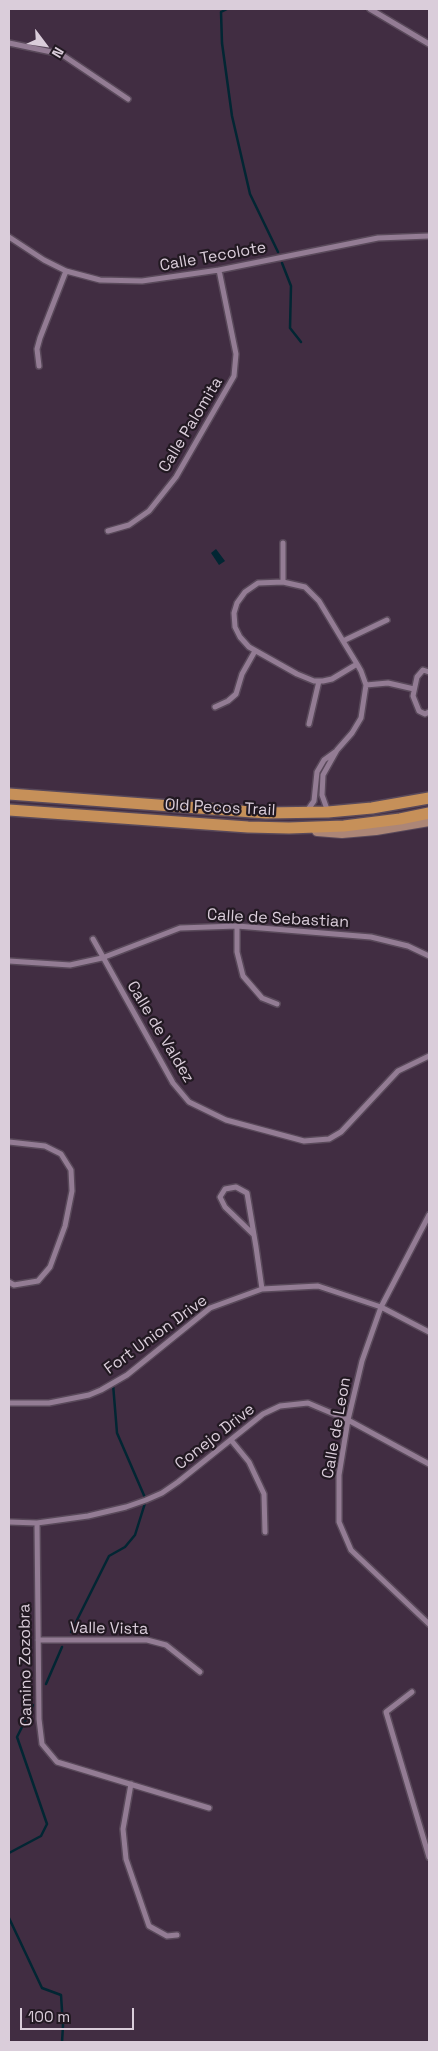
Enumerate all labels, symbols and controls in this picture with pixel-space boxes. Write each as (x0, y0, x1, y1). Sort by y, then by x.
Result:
north arrow (20, 20, 70, 70)
text: N (48, 44, 68, 61)
street label: Calle Tecolote (158, 238, 268, 276)
street label: Calle Palomita (155, 374, 227, 476)
street label: Old Pecos Trail (164, 796, 276, 820)
street label: Calle de Sebastian (207, 906, 349, 932)
street label: Calle de Valdez (122, 978, 198, 1086)
street label: Fort Union Drive (101, 1291, 211, 1379)
street label: Calle de Leon (319, 1376, 355, 1480)
street label: Conejo Drive (171, 1400, 259, 1474)
street label: Camino Zozobra (15, 1603, 37, 1727)
street label: Valle Vista (70, 1619, 148, 1639)
scale bar (22, 1998, 136, 2030)
text: 100 m (28, 2007, 70, 2026)

